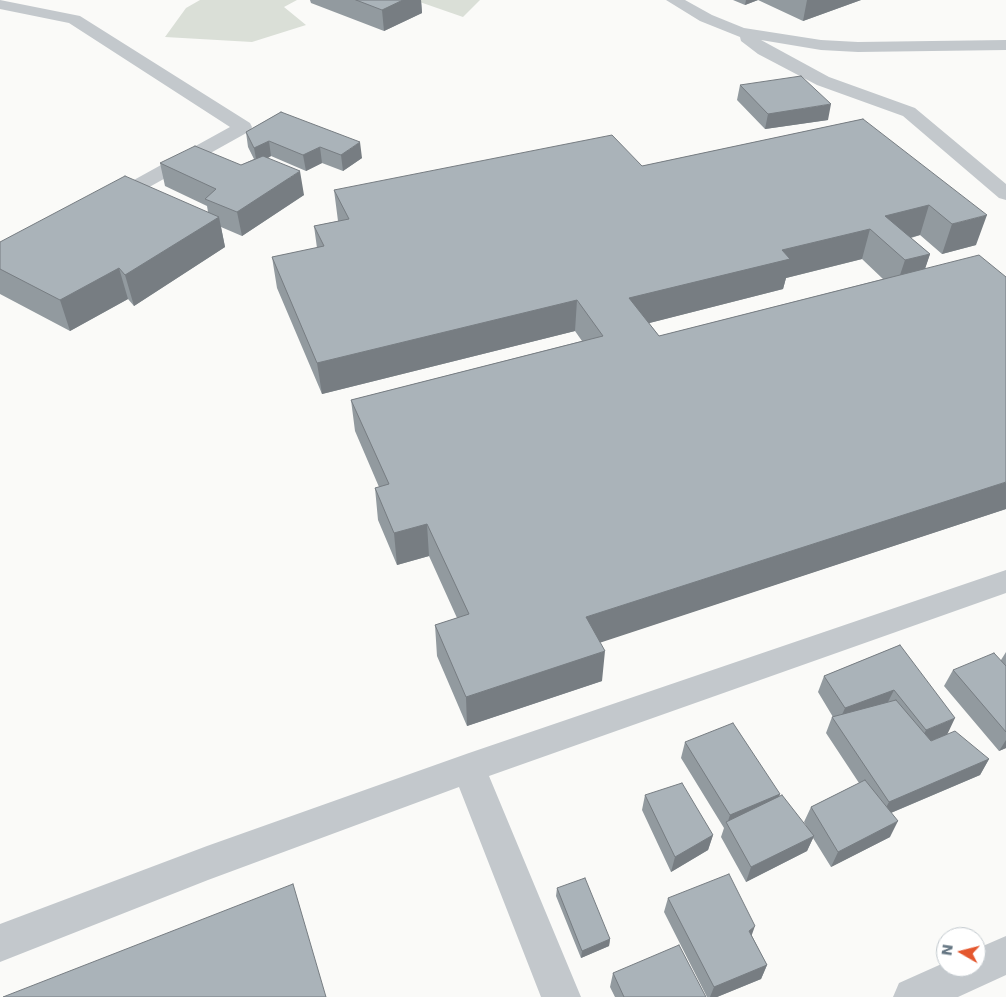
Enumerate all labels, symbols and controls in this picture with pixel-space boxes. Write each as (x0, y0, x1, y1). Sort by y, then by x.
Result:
north arrow (936, 927, 986, 977)
text: N (938, 943, 956, 957)

